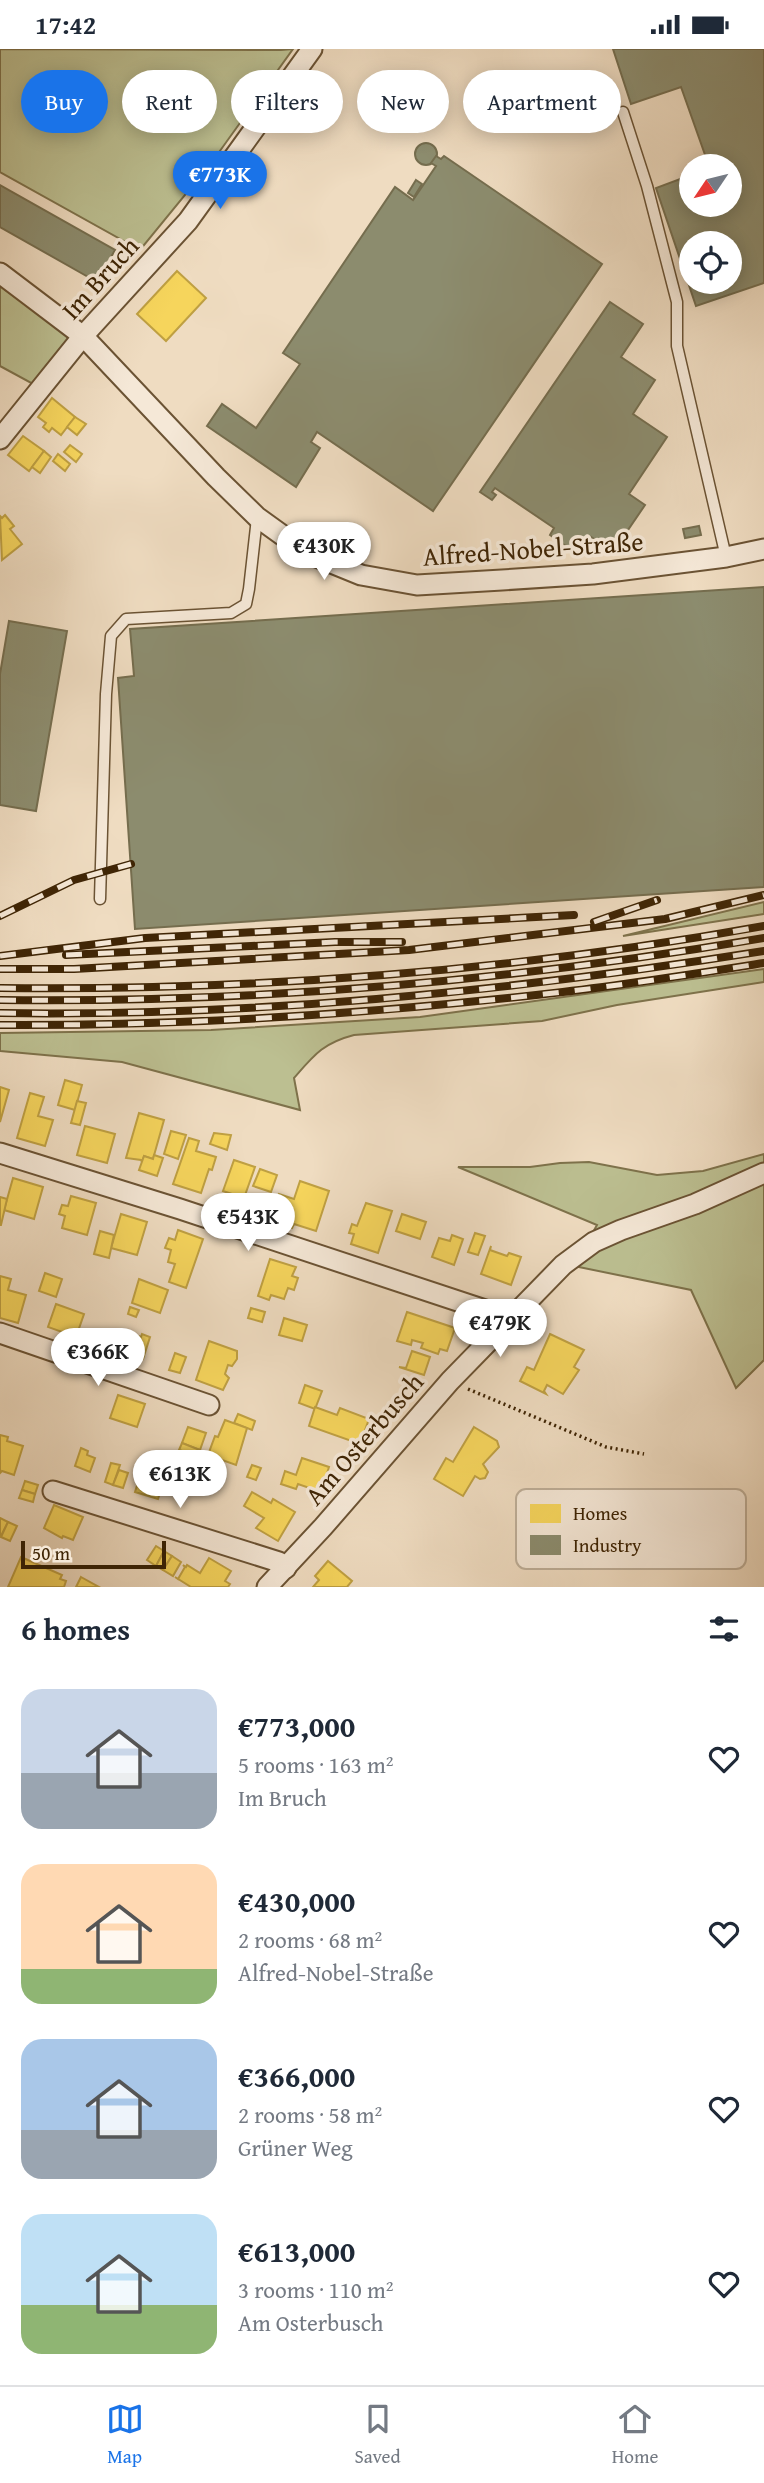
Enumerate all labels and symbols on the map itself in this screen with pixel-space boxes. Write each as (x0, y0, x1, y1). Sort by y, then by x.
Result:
pin: €773K (171, 151, 269, 211)
north arrow (679, 154, 742, 217)
street label: Im Bruch (52, 227, 148, 328)
street label: Alfred-Nobel-Straße (421, 521, 645, 576)
pin: €430K (275, 523, 373, 582)
pin: €543K (199, 1193, 297, 1253)
pin: €479K (451, 1299, 549, 1359)
pin: €366K (49, 1329, 147, 1388)
street label: Am Osterbusch (295, 1363, 433, 1514)
pin: €613K (131, 1451, 229, 1510)
legend (516, 1489, 746, 1569)
text: Homes (573, 1499, 627, 1527)
text: Industry (573, 1531, 642, 1559)
scale bar (21, 1538, 166, 1570)

